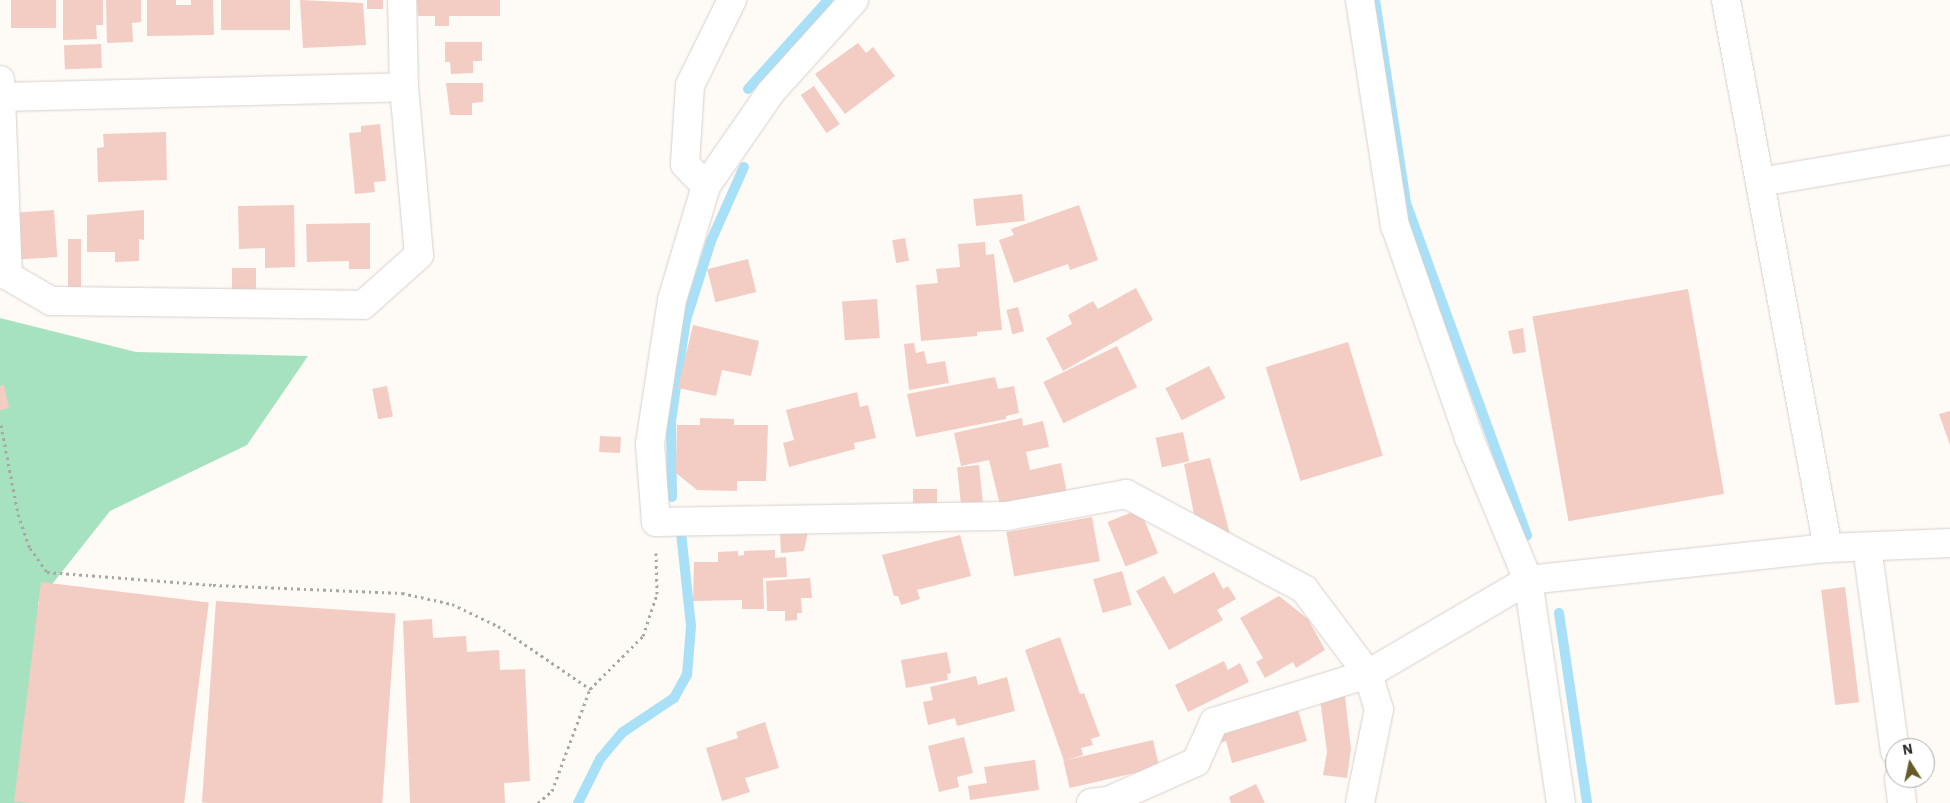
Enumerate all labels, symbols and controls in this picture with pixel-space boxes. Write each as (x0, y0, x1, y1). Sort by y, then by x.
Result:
north arrow (1885, 738, 1935, 788)
text: N (1901, 739, 1914, 759)

